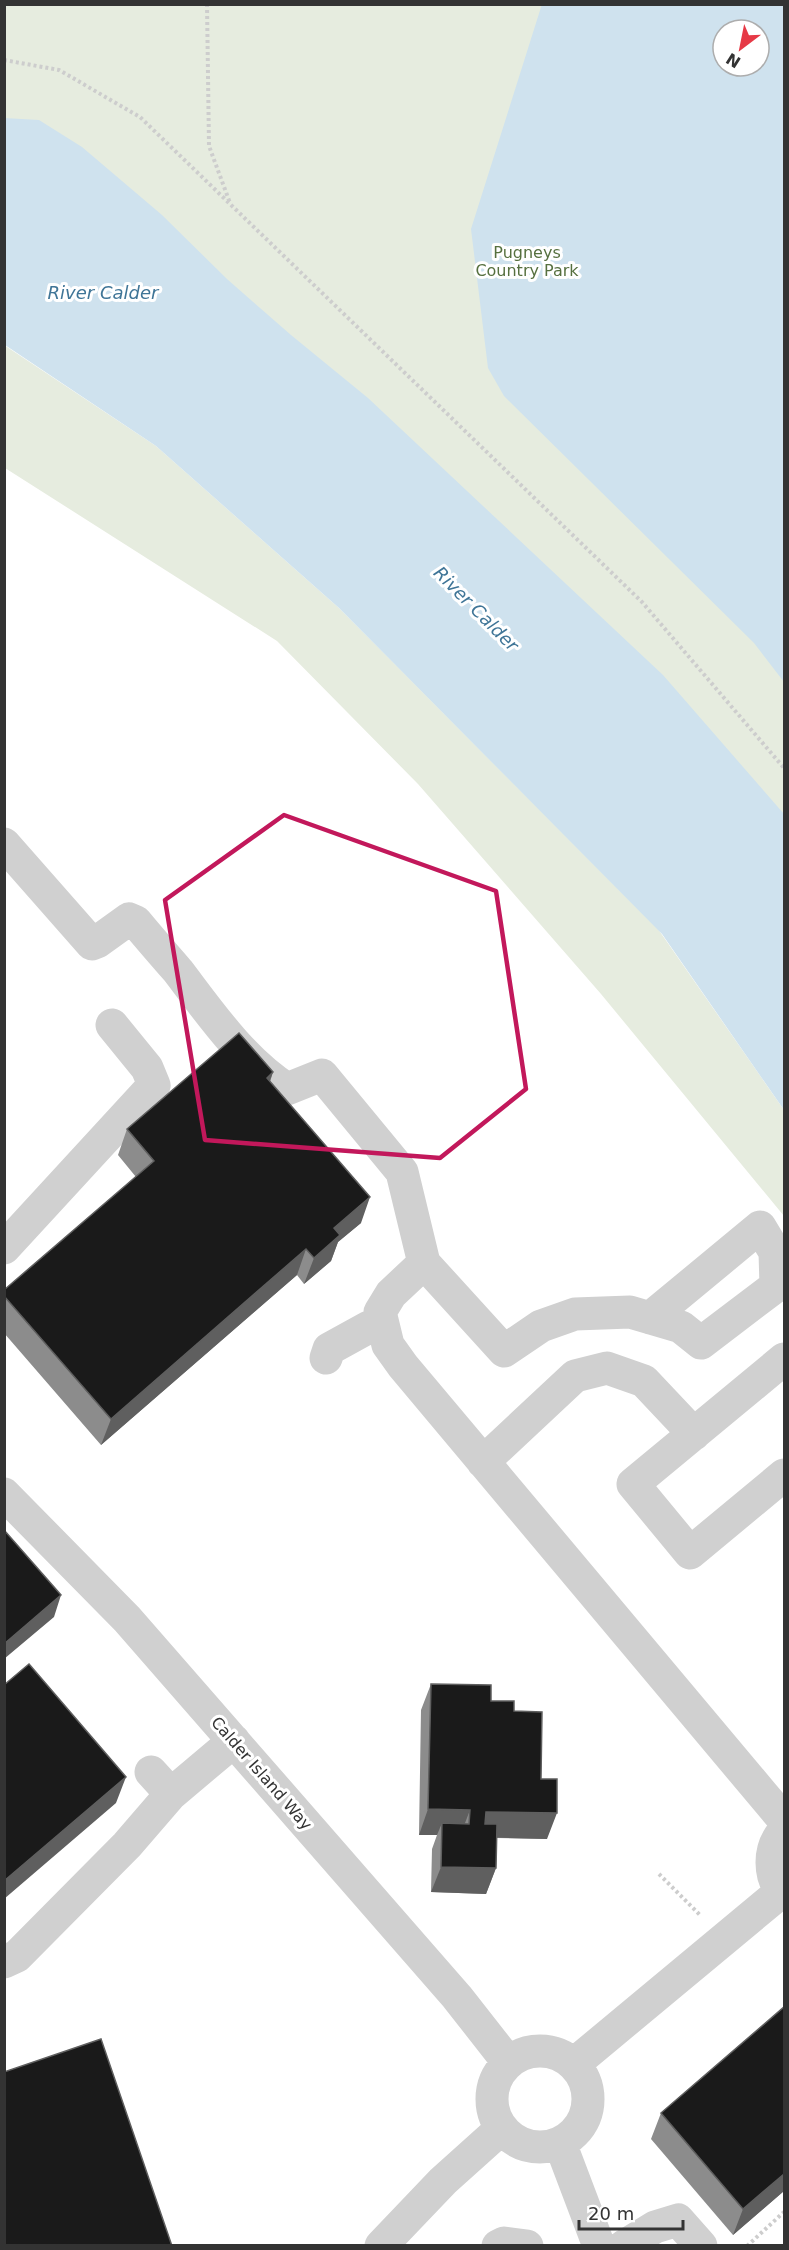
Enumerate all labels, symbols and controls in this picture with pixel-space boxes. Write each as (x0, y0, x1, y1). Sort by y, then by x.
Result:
north arrow (711, 18, 771, 78)
text: N (723, 49, 744, 72)
park label: Pugneys Country Park (475, 243, 579, 280)
water label: River Calder (48, 282, 160, 303)
water label: River Calder (430, 562, 524, 656)
street label: Calder Island Way (207, 1713, 316, 1834)
scale bar (579, 2193, 682, 2231)
text: 20 m (588, 2203, 634, 2224)

